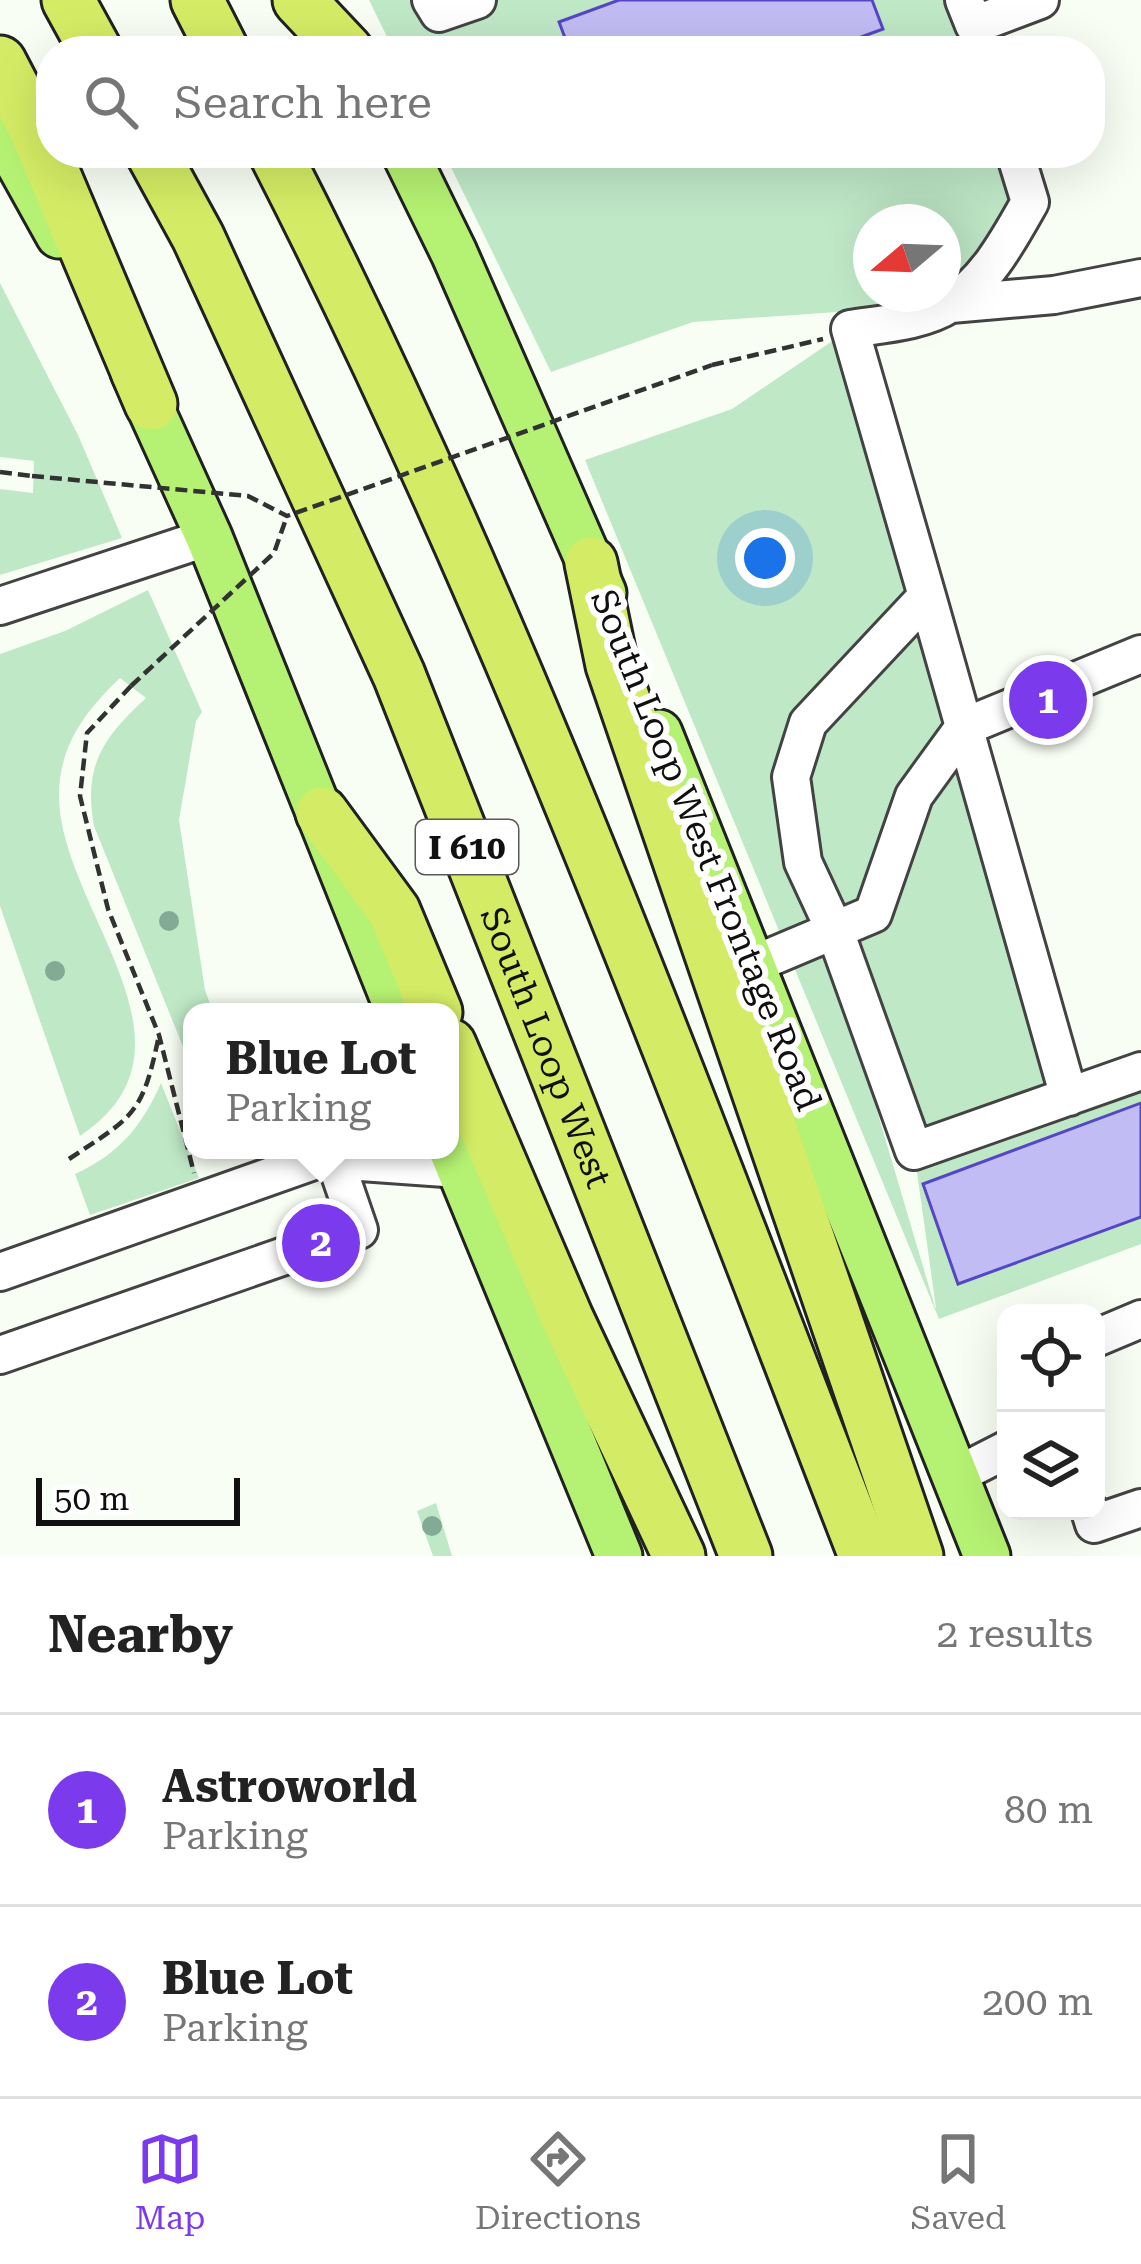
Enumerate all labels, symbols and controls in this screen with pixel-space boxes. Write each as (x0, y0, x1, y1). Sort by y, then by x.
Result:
search box (36, 36, 1105, 168)
icon: search (78, 69, 144, 135)
text: Search here (174, 76, 432, 129)
north arrow (853, 204, 961, 312)
your location (735, 528, 795, 588)
street label: South Loop West Frontage Road (582, 584, 830, 1116)
pin: 1 (1009, 655, 1087, 745)
road number: I 610 (416, 820, 518, 874)
street label: South Loop West (472, 901, 620, 1194)
popup (183, 1003, 459, 1159)
text: Blue Lot (226, 1032, 416, 1085)
text: Parking (226, 1085, 371, 1131)
pin: 2 (282, 1198, 360, 1288)
map controls (997, 1304, 1105, 1520)
button: locate (997, 1304, 1105, 1412)
button: layers (997, 1412, 1105, 1520)
scale bar (36, 1472, 240, 1525)
text: 50 m (54, 1479, 129, 1518)
text: Nearby (48, 1605, 233, 1664)
text: 2 results (936, 1611, 1093, 1657)
text: Astroworld (162, 1760, 417, 1813)
text: 1 (76, 1787, 98, 1833)
text: 80 m (1004, 1787, 1093, 1833)
text: Parking (162, 1813, 308, 1859)
text: Blue Lot (162, 1952, 353, 2005)
text: 2 (76, 1979, 98, 2025)
text: 200 m (982, 1979, 1093, 2025)
text: Parking (162, 2005, 308, 2051)
tab: Map (135, 2126, 205, 2237)
tab: Directions (475, 2126, 641, 2237)
tab: Saved (911, 2126, 1006, 2237)

